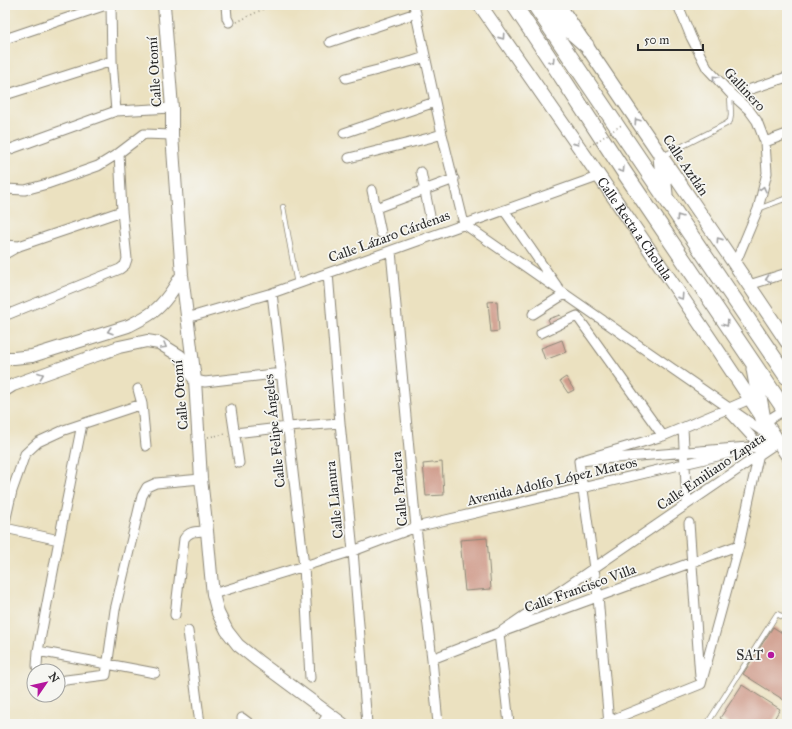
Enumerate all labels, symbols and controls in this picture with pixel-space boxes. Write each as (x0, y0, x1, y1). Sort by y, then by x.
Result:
scale bar (638, 26, 703, 52)
one-way arrow (497, 33, 505, 40)
text: 50 m (644, 33, 669, 47)
street label: Calle Otomí (143, 35, 165, 108)
one-way arrow (547, 57, 554, 64)
street label: Gallinero (720, 64, 769, 115)
one-way arrow (713, 75, 720, 83)
one-way arrow (634, 118, 642, 125)
street label: Calle Aztlán (659, 132, 712, 199)
one-way arrow (572, 139, 579, 146)
one-way arrow (617, 166, 625, 173)
street label: Calle Recta a Cholula (593, 174, 676, 284)
one-way arrow (759, 185, 767, 192)
street label: Calle Lázaro Cárdenas (326, 207, 452, 266)
one-way arrow (677, 215, 684, 222)
one-way arrow (716, 237, 723, 244)
one-way arrow (765, 274, 772, 283)
one-way arrow (676, 293, 684, 300)
one-way arrow (721, 320, 729, 327)
one-way arrow (107, 327, 114, 335)
one-way arrow (160, 342, 168, 349)
street label: Calle Otomí (169, 358, 192, 431)
one-way arrow (37, 371, 44, 380)
street label: Calle Felipe Ángeles (258, 373, 289, 489)
street label: Calle Emiliano Zapata (654, 429, 769, 514)
street label: Calle Pradera (388, 451, 411, 527)
street label: Avenida Adolfo López Mateos (465, 454, 639, 510)
street label: Calle Llanura (322, 460, 347, 540)
street label: Calle Francisco Villa (522, 560, 638, 617)
place label: SAT (736, 647, 763, 664)
marker: SAT (766, 650, 776, 660)
north arrow (26, 663, 66, 703)
text: N (46, 670, 62, 686)

